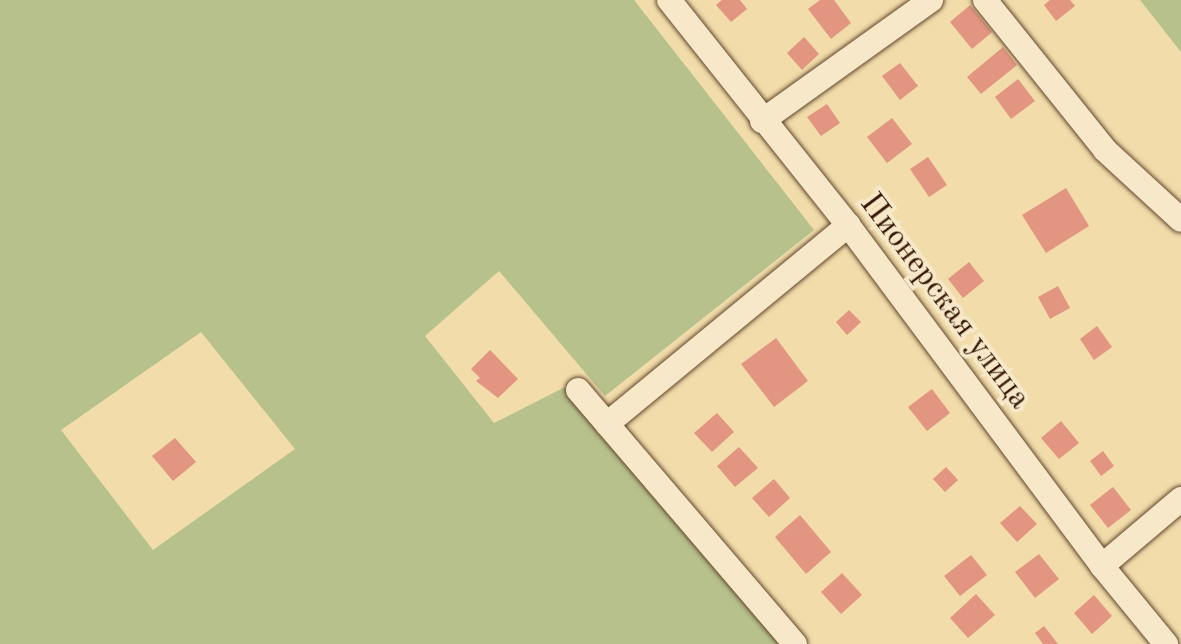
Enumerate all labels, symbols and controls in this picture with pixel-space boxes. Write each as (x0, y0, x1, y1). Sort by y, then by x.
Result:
street label: Пионерская улица (850, 186, 1038, 418)

